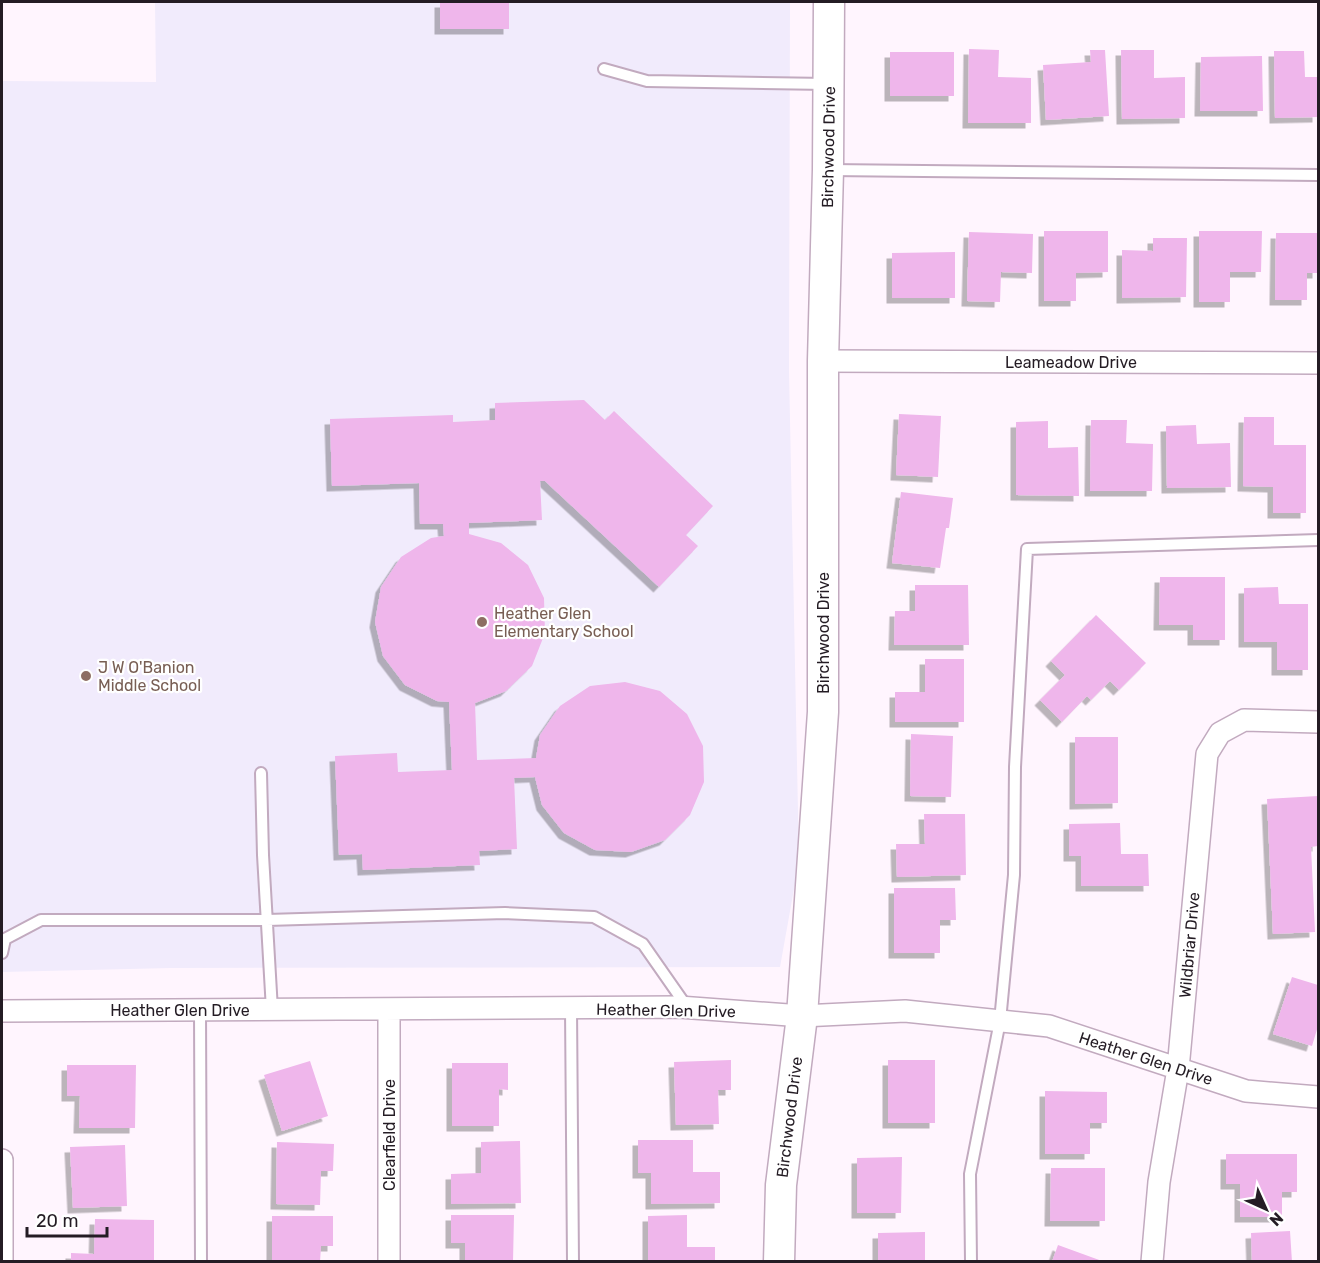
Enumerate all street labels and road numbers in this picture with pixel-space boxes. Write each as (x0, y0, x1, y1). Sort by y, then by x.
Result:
street label: Birchwood Drive (818, 86, 839, 208)
street label: Leameadow Drive (1005, 353, 1137, 372)
street label: Birchwood Drive (814, 572, 833, 694)
street label: Wildbriar Drive (1175, 891, 1204, 999)
street label: Heather Glen Drive (596, 1000, 736, 1021)
street label: Heather Glen Drive (110, 1001, 250, 1020)
street label: Heather Glen Drive (1077, 1028, 1215, 1089)
street label: Birchwood Drive (773, 1055, 806, 1179)
street label: Clearfield Drive (380, 1079, 399, 1191)

